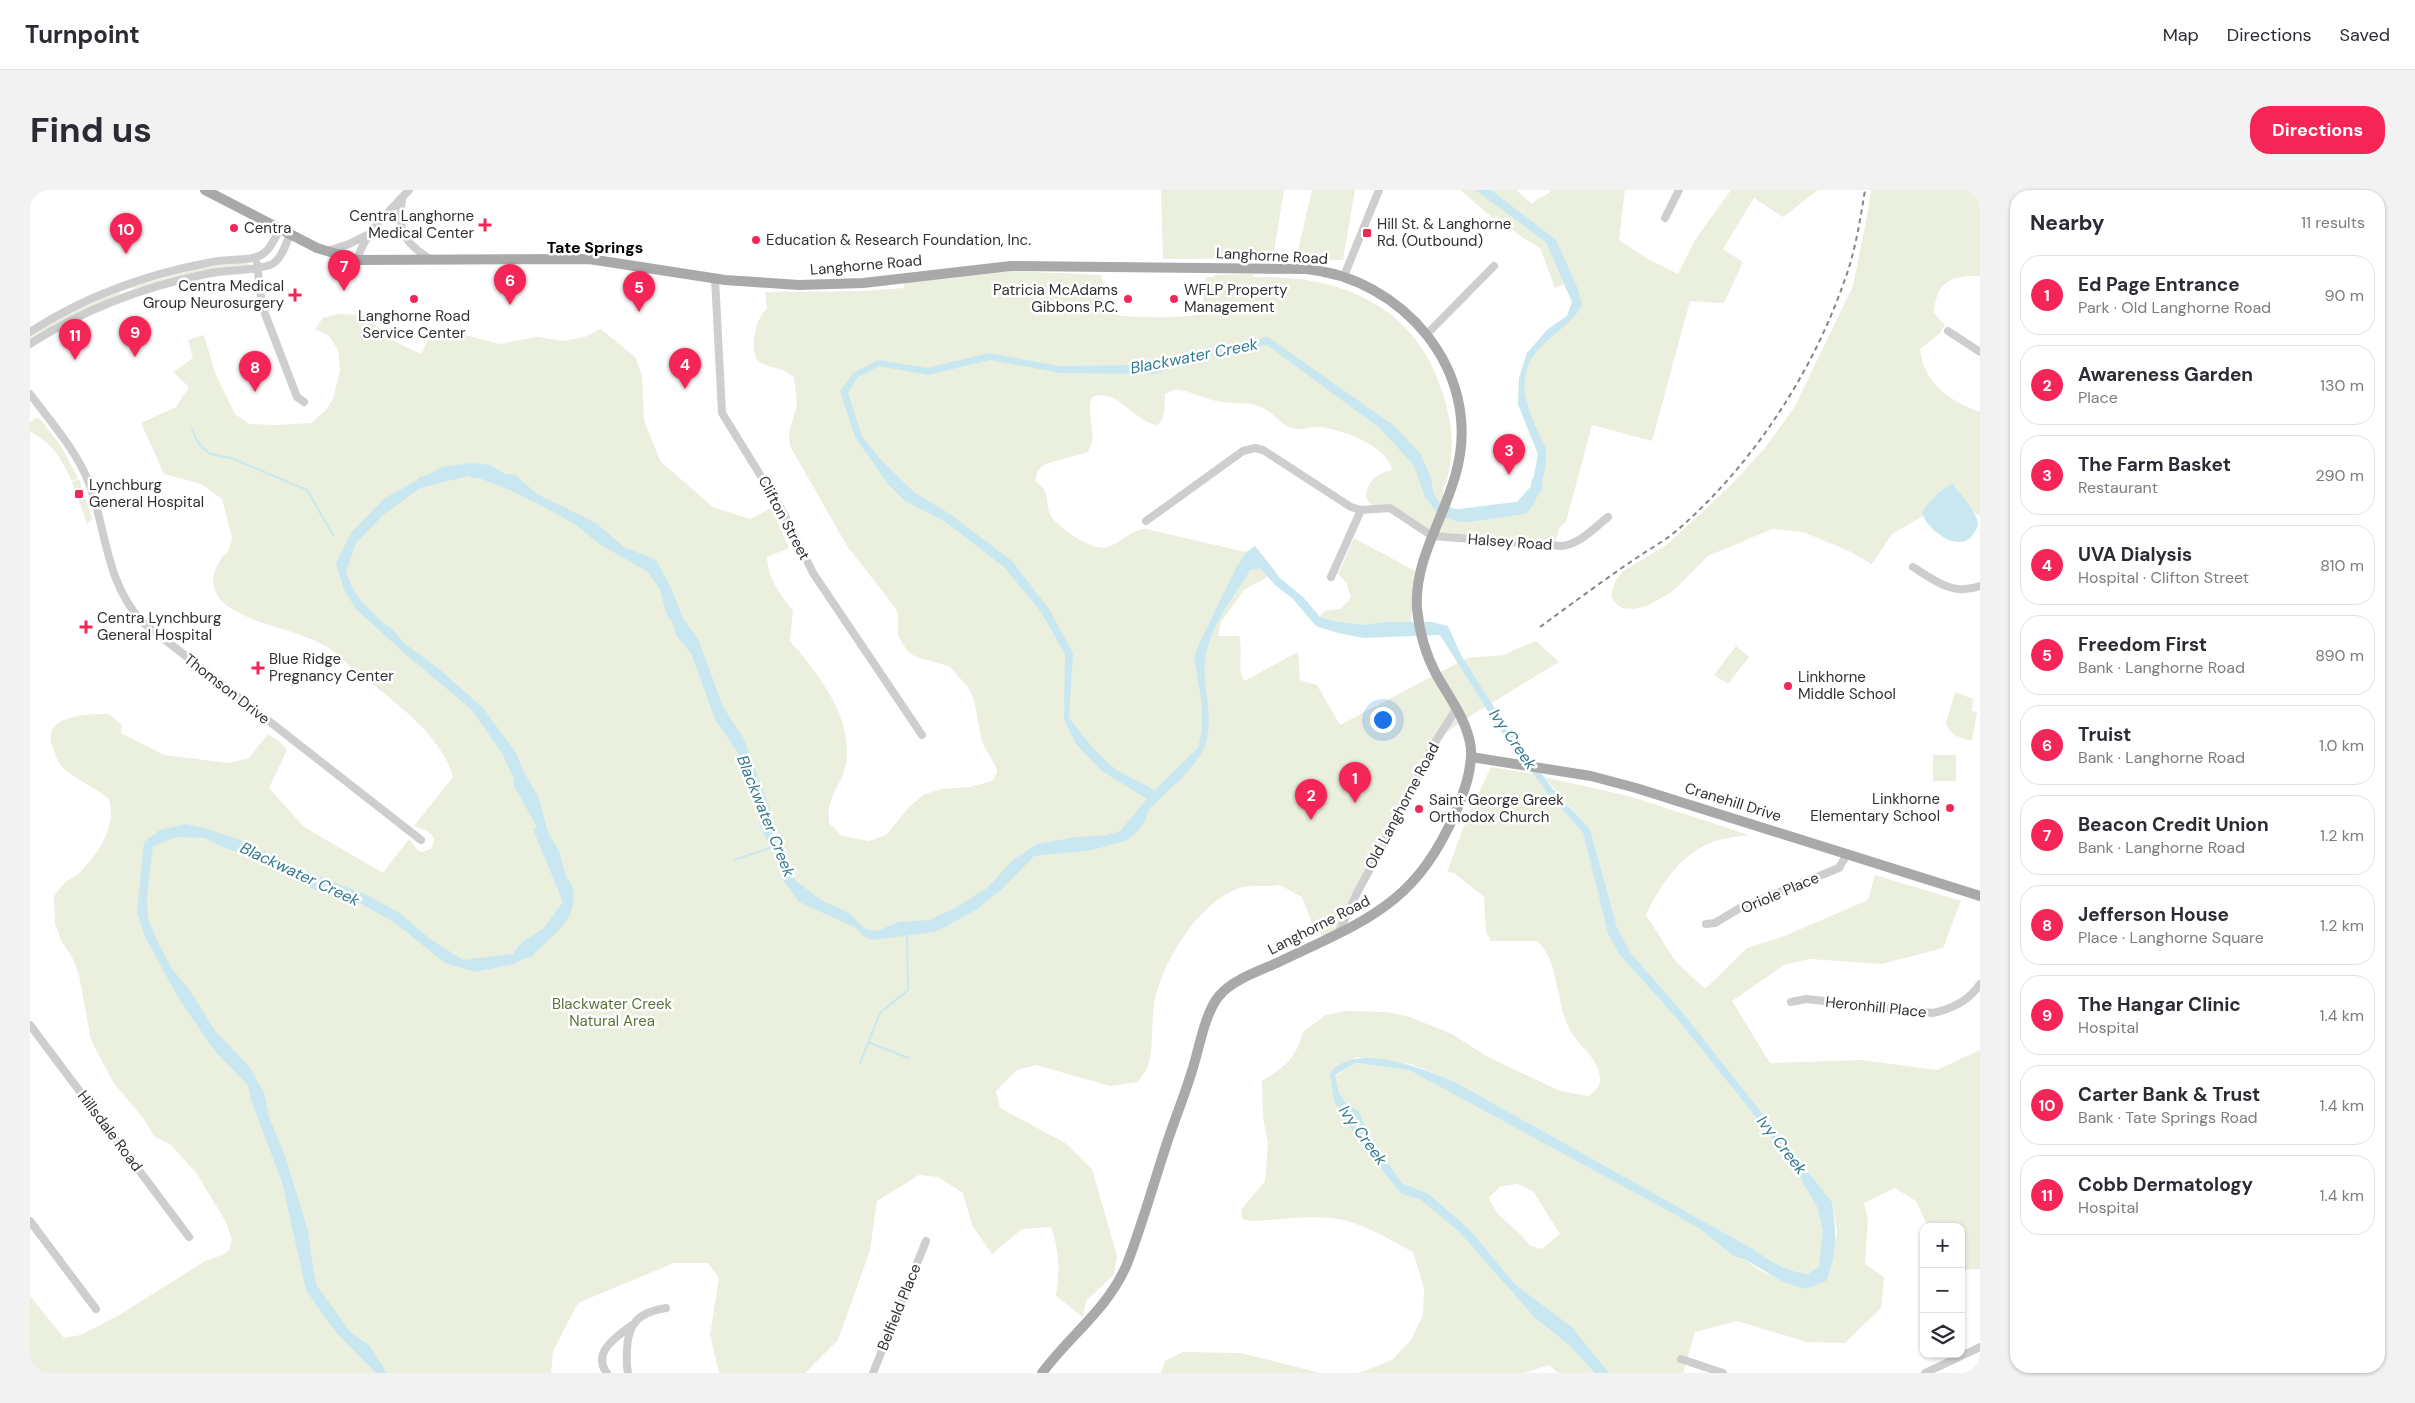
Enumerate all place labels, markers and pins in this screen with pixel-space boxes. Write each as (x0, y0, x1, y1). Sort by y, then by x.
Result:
place label: Centra Langhorne Medical Center (349, 206, 474, 243)
pin: 10 (110, 213, 142, 254)
place label: Hill St. & Langhorne Rd. (Outbound) (1377, 214, 1511, 251)
place label: Centra (244, 218, 291, 238)
marker: Centra Langhorne Medical Center (478, 218, 492, 232)
marker: Centra (228, 222, 240, 234)
marker: Hill St. & Langhorne Rd. (Outbound) (1361, 227, 1373, 239)
place label: Education & Research Foundation, Inc. (766, 230, 1031, 250)
marker: Education & Research Foundation, Inc. (750, 234, 762, 246)
pin: 7 (328, 250, 360, 291)
pin: 6 (494, 264, 526, 305)
pin: 5 (623, 271, 655, 312)
place label: Centra Medical Group Neurosurgery (143, 276, 285, 313)
place label: Patricia McAdams Gibbons P.C. (993, 280, 1118, 317)
place label: WFLP Property Management (1184, 280, 1288, 317)
marker: Centra Medical Group Neurosurgery (288, 288, 302, 302)
marker: Langhorne Road Service Center (408, 293, 420, 305)
marker: Patricia McAdams Gibbons P.C. (1122, 293, 1134, 305)
marker: WFLP Property Management (1168, 293, 1180, 305)
place label: Langhorne Road Service Center (358, 306, 470, 343)
pin: 9 (119, 316, 151, 357)
pin: 11 (59, 319, 91, 360)
pin: 4 (669, 348, 701, 389)
pin: 8 (239, 351, 271, 392)
pin: 3 (1493, 434, 1525, 475)
place label: Lynchburg General Hospital (89, 475, 204, 512)
marker: Lynchburg General Hospital (73, 488, 85, 500)
place label: Centra Lynchburg General Hospital (97, 608, 221, 645)
marker: Centra Lynchburg General Hospital (79, 620, 93, 634)
place label: Blue Ridge Pregnancy Center (269, 649, 394, 686)
marker: Blue Ridge Pregnancy Center (251, 661, 265, 675)
place label: Linkhorne Middle School (1798, 667, 1896, 704)
marker: Linkhorne Middle School (1782, 680, 1794, 692)
pin: 1 (1339, 762, 1371, 803)
pin: 2 (1295, 779, 1327, 820)
place label: Linkhorne Elementary School (1810, 789, 1940, 826)
place label: Saint George Greek Orthodox Church (1429, 790, 1564, 827)
marker: Linkhorne Elementary School (1944, 802, 1956, 814)
marker: Saint George Greek Orthodox Church (1413, 803, 1425, 815)

